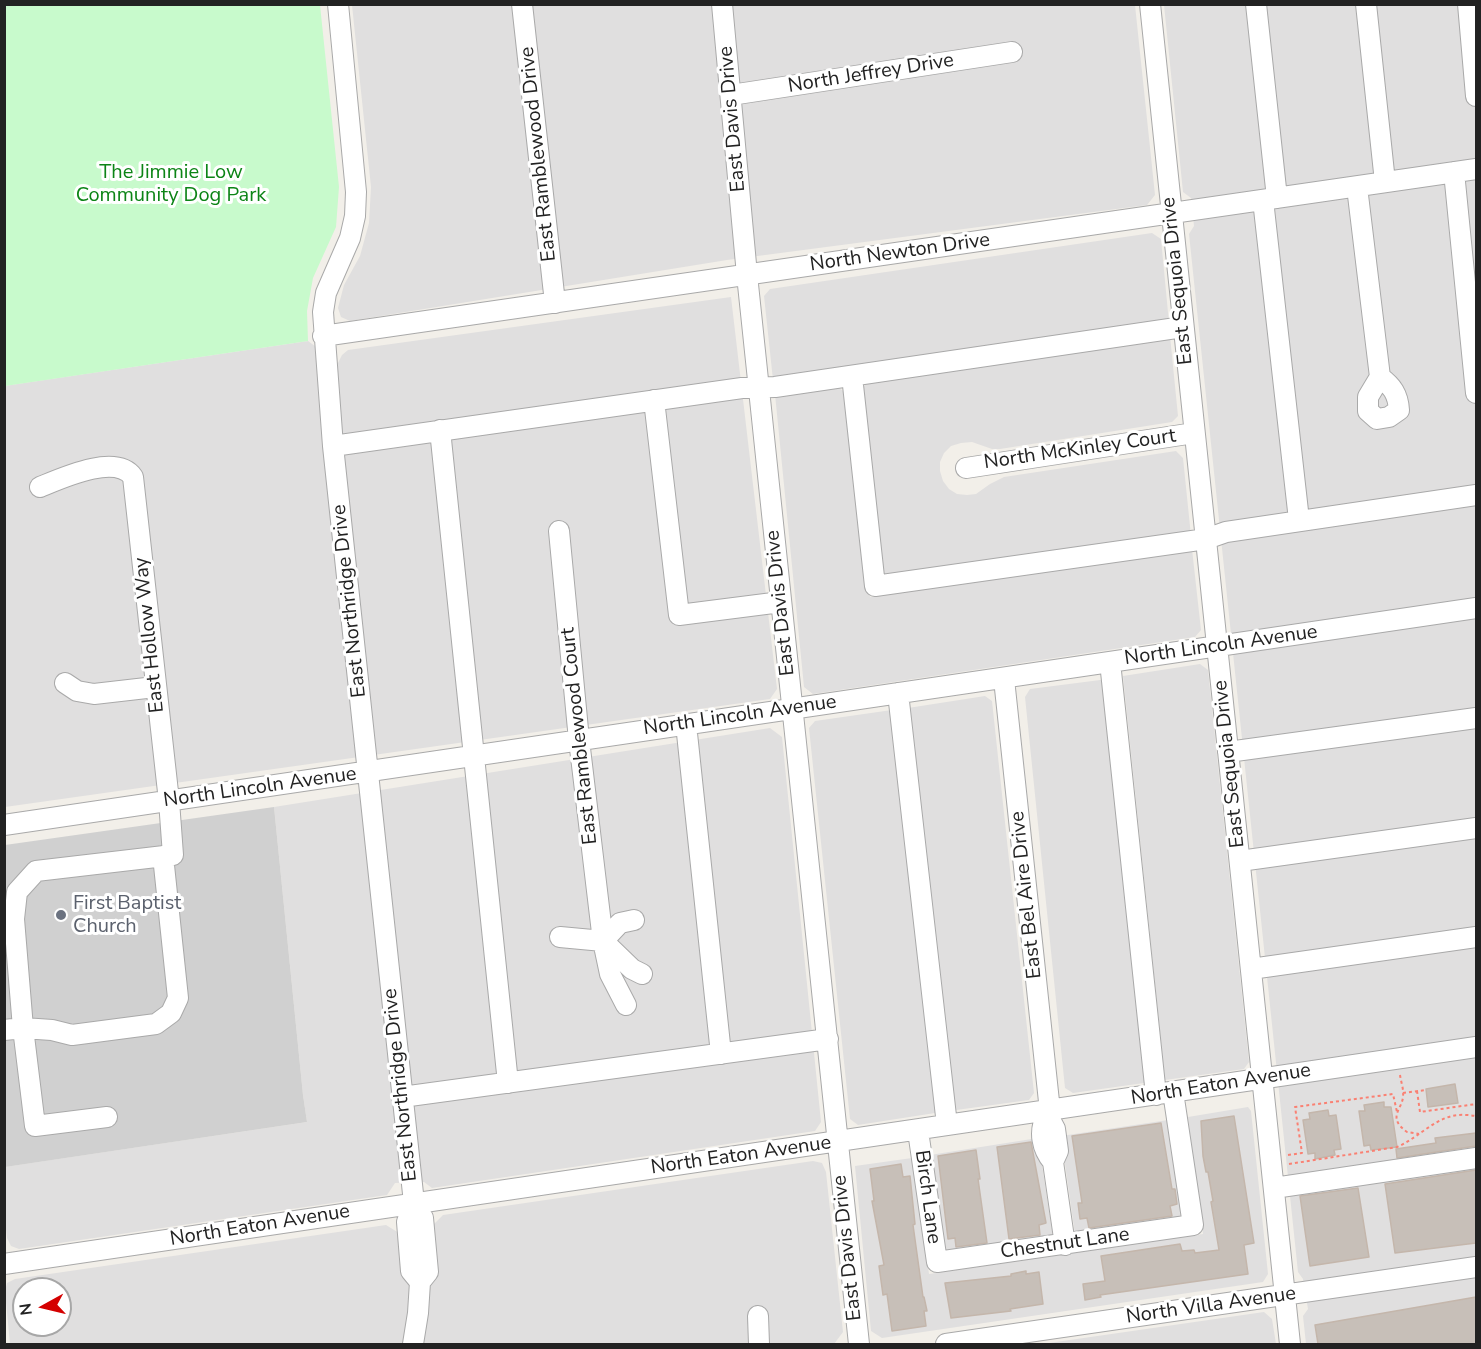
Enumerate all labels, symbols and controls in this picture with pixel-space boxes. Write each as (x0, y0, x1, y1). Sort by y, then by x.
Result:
street label: East Ramblewood Drive (516, 45, 562, 263)
street label: East Davis Drive (715, 45, 751, 193)
street label: North Jeffrey Drive (786, 49, 956, 99)
park label: The Jimmie Low Community Dog Park (76, 161, 266, 208)
street label: East Sequoia Drive (1157, 196, 1199, 366)
street label: North Newton Drive (809, 228, 991, 278)
street label: North McKinley Court (983, 425, 1177, 475)
street label: East Northridge Drive (328, 503, 372, 699)
street label: East Davis Drive (761, 529, 801, 677)
street label: East Hollow Way (130, 556, 170, 714)
street label: North Lincoln Avenue (1123, 621, 1319, 671)
street label: East Ramblewood Court (557, 626, 603, 846)
street label: East Sequoia Drive (1209, 679, 1251, 849)
street label: North Lincoln Avenue (642, 691, 838, 741)
street label: North Lincoln Avenue (162, 763, 358, 813)
street label: East Bel Aire Drive (1006, 810, 1048, 980)
place label: First Baptist Church (73, 892, 181, 939)
marker: First Baptist Church (54, 908, 68, 922)
street label: East Northridge Drive (379, 987, 423, 1183)
street label: North Eaton Avenue (1129, 1059, 1313, 1111)
street label: North Eaton Avenue (649, 1131, 833, 1181)
street label: Birch Lane (909, 1149, 945, 1245)
street label: East Davis Drive (828, 1174, 868, 1322)
street label: North Eaton Avenue (168, 1200, 352, 1252)
street label: Chestnut Lane (999, 1223, 1131, 1265)
north arrow (12, 1277, 72, 1337)
street label: North Villa Avenue (1125, 1282, 1297, 1330)
text: N (14, 1302, 38, 1317)

